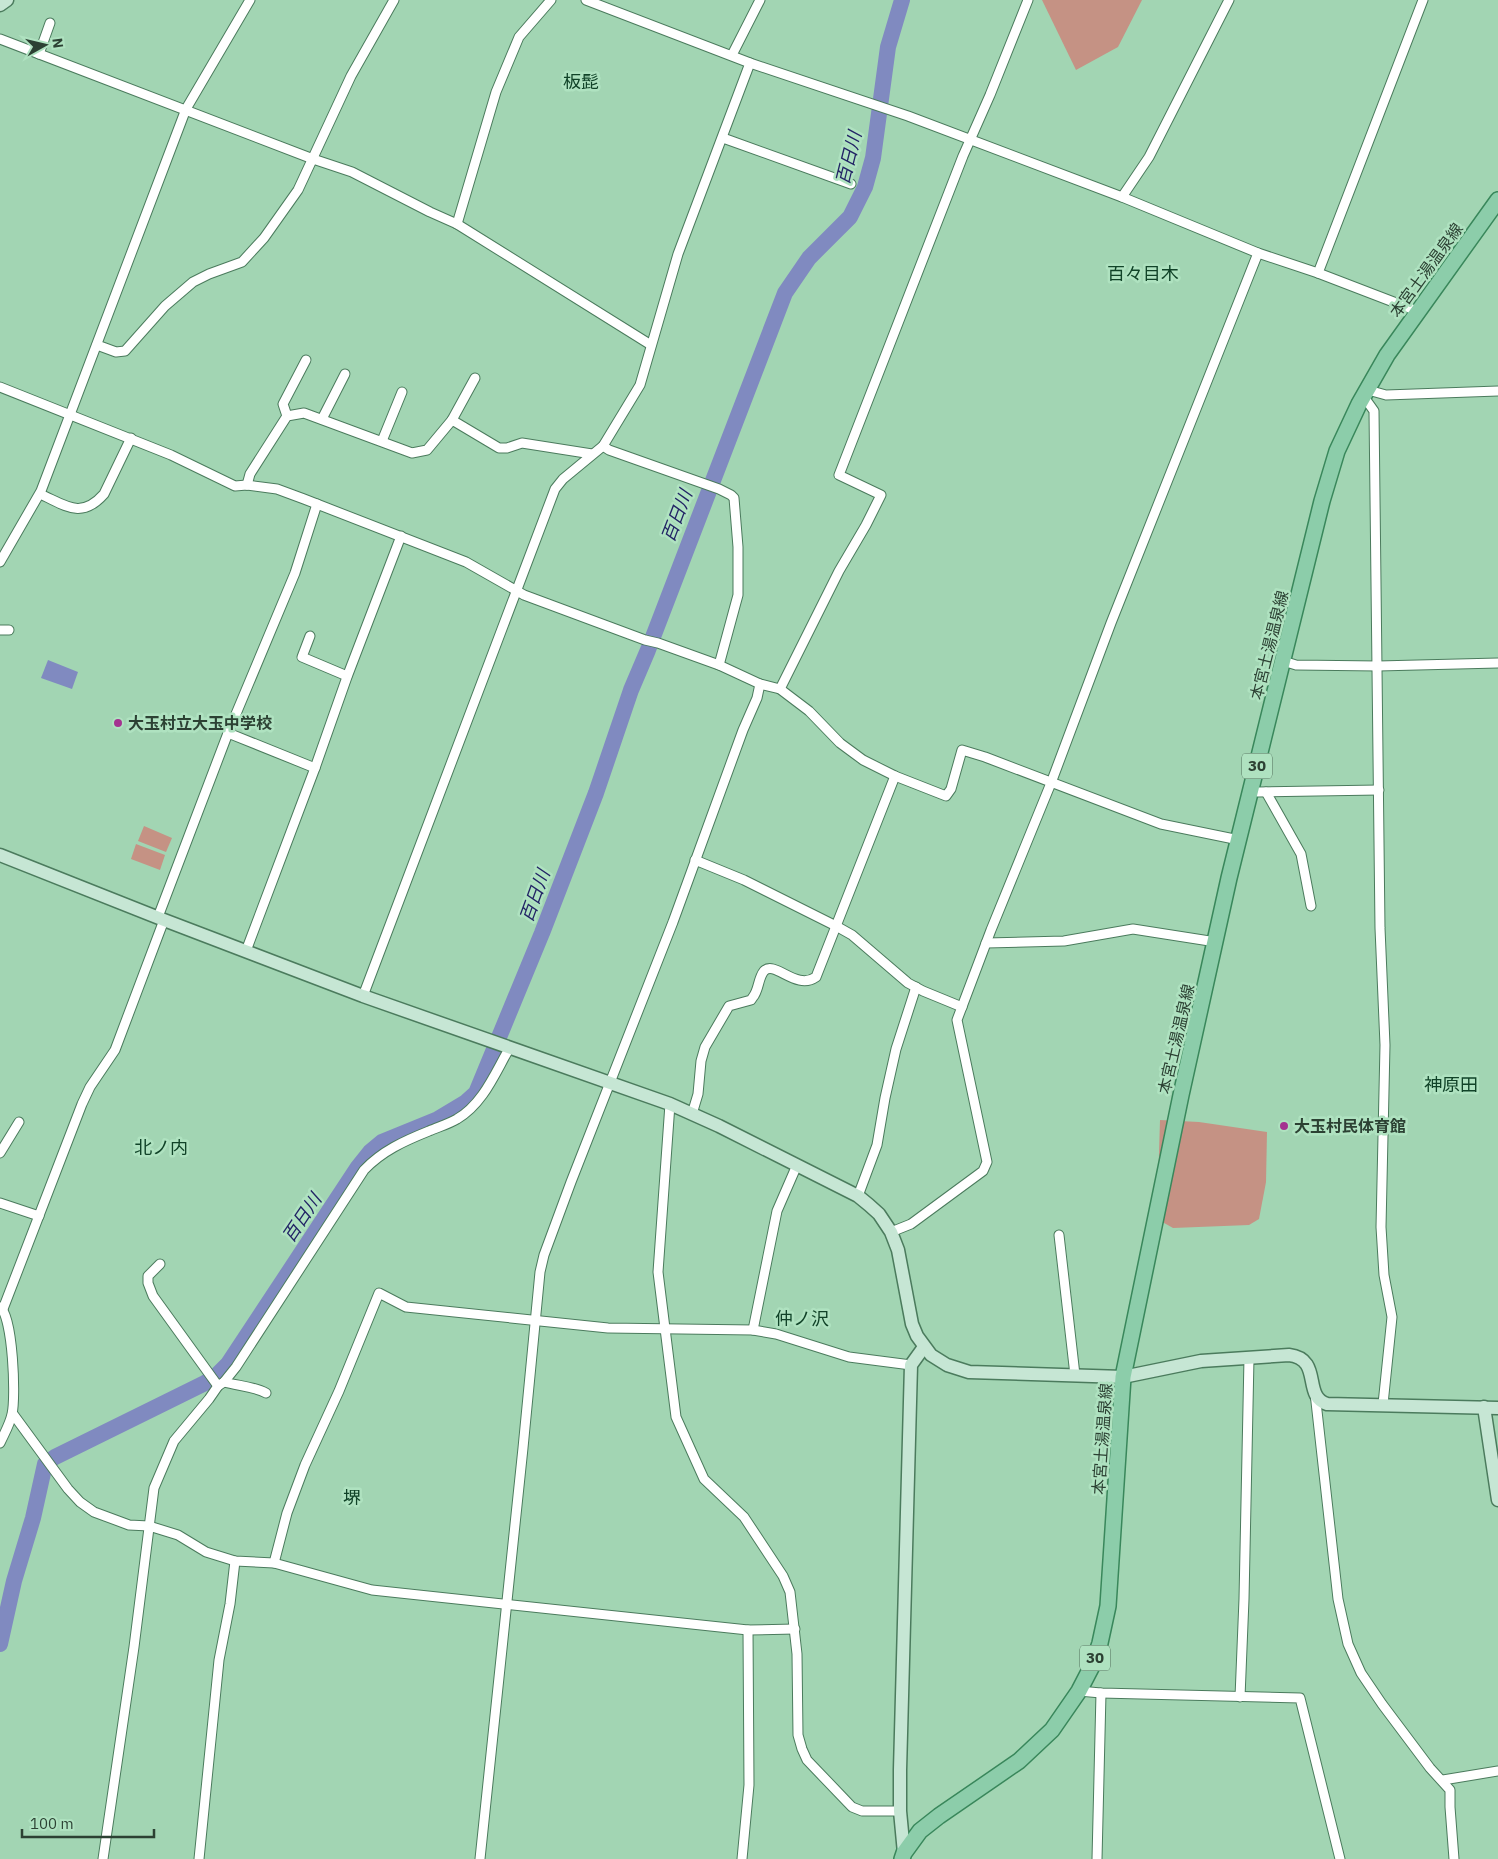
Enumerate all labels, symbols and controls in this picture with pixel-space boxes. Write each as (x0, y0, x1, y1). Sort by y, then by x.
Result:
north arrow (20, 20, 70, 70)
text: N (48, 37, 67, 49)
district label: 板髭 (563, 70, 599, 93)
water label: 百日川 (831, 127, 867, 187)
street label: 本宮土湯温泉線 (1385, 219, 1467, 321)
district label: 百々目木 (1107, 262, 1179, 285)
water label: 百日川 (656, 485, 698, 545)
street label: 本宮土湯温泉線 (1246, 588, 1292, 702)
place label: 大玉村立大玉中学校 (128, 713, 272, 733)
marker: 大玉村立大玉中学校 (112, 717, 124, 729)
road number: 30 (1242, 754, 1272, 778)
water label: 百日川 (514, 865, 555, 925)
street label: 本宮土湯温泉線 (1154, 982, 1198, 1096)
district label: 神原田 (1424, 1073, 1478, 1096)
place label: 大玉村民体育館 (1294, 1116, 1406, 1136)
marker: 大玉村民体育館 (1278, 1120, 1290, 1132)
district label: 北ノ内 (134, 1136, 188, 1159)
water label: 百日川 (277, 1187, 327, 1247)
district label: 仲ノ沢 (775, 1307, 829, 1330)
street label: 本宮土湯温泉線 (1088, 1382, 1116, 1496)
district label: 堺 (343, 1486, 361, 1509)
road number: 30 (1080, 1646, 1110, 1670)
scale bar (22, 1806, 155, 1838)
text: 100 m (30, 1814, 74, 1833)

